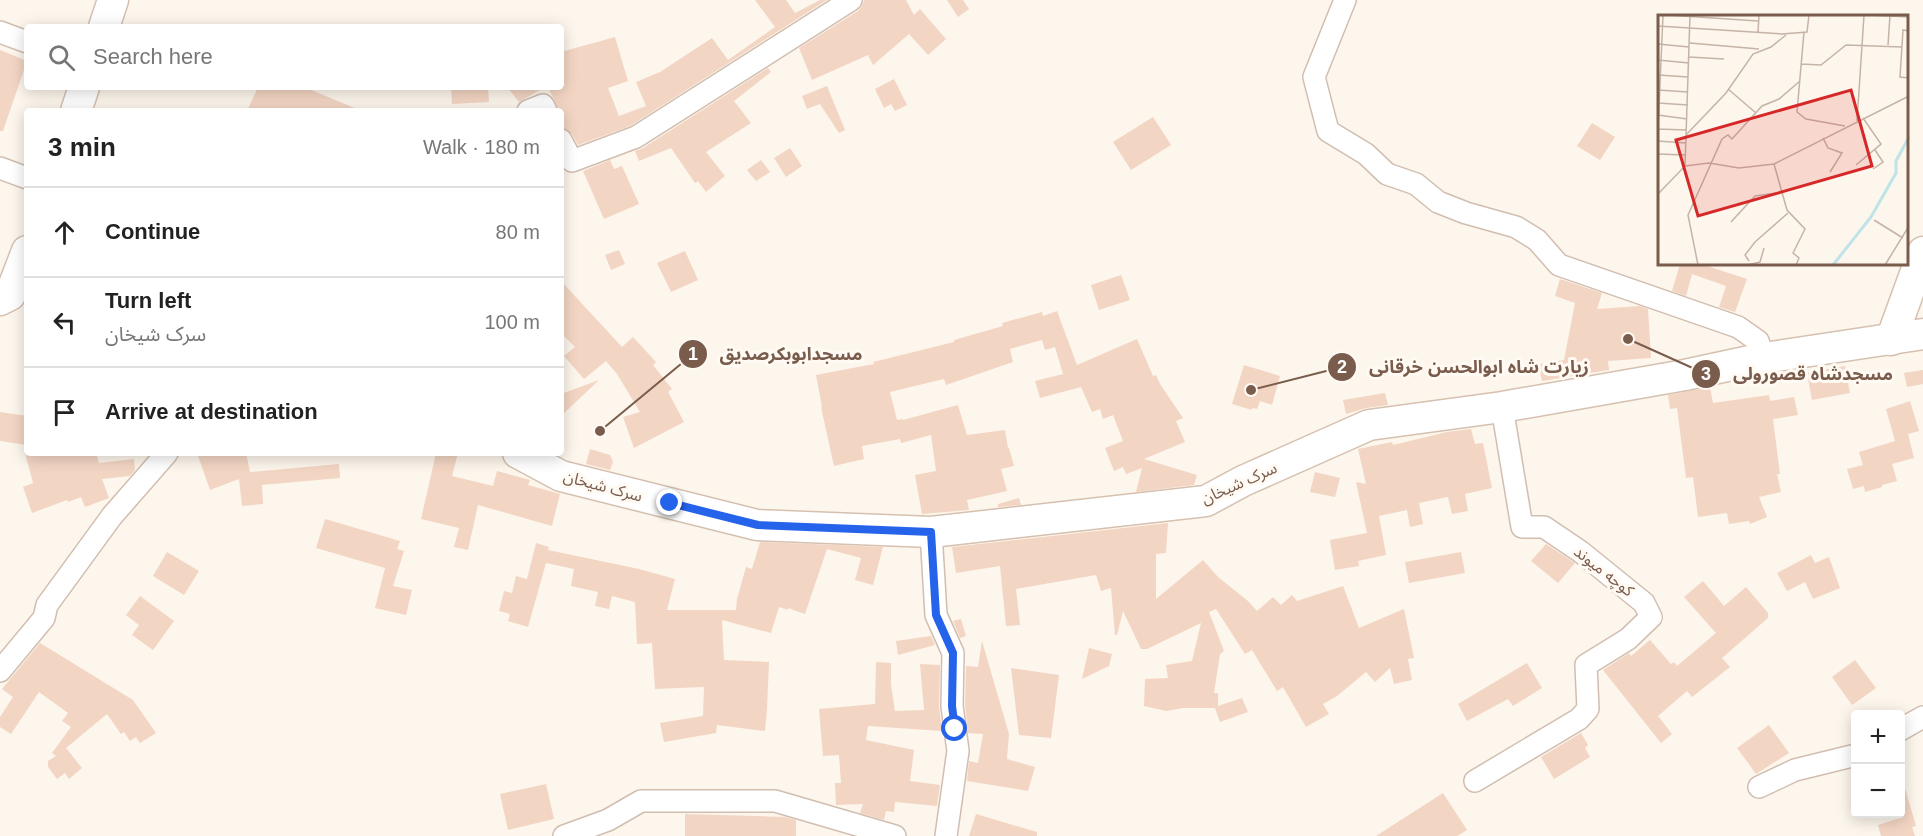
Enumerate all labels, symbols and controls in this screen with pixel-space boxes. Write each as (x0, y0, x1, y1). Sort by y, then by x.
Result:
inset map (1658, 15, 1908, 266)
search box (24, 24, 564, 90)
icon: search (45, 41, 78, 74)
text: Search here (93, 44, 213, 69)
text: 3 min (48, 132, 116, 162)
text: Walk · 180 m (423, 136, 540, 158)
icon: ahead (48, 216, 81, 249)
text: Continue (105, 219, 200, 244)
text: 80 m (496, 221, 540, 243)
text: Turn left (105, 288, 191, 313)
icon: left (48, 306, 81, 339)
text: 100 m (484, 311, 540, 333)
text: سرک شیخان (105, 323, 206, 345)
callout: مسجدابوبکرصدیق (678, 336, 875, 372)
text: 1 (688, 344, 698, 364)
text: مسجدابوبکرصدیق (720, 344, 863, 365)
callout: زیارت شاه ابوالحسن خرقانی (1327, 349, 1601, 385)
callout: مسجدشاه قصورولی (1691, 356, 1905, 392)
text: 2 (1337, 357, 1347, 377)
text: زیارت شاه ابوالحسن خرقانی (1369, 357, 1589, 378)
text: 3 (1701, 364, 1711, 384)
text: مسجدشاه قصورولی (1733, 364, 1893, 385)
icon: arrive (48, 396, 81, 429)
text: Arrive at destination (105, 399, 318, 424)
street label: سرک شیخان (1199, 459, 1280, 508)
street label: سرک شیخان (561, 467, 644, 506)
route end (656, 489, 682, 515)
street label: کوچه میوند (1570, 543, 1637, 601)
map controls (1851, 710, 1905, 818)
button: + (1851, 710, 1905, 764)
route start (941, 715, 967, 741)
button: − (1851, 764, 1905, 818)

